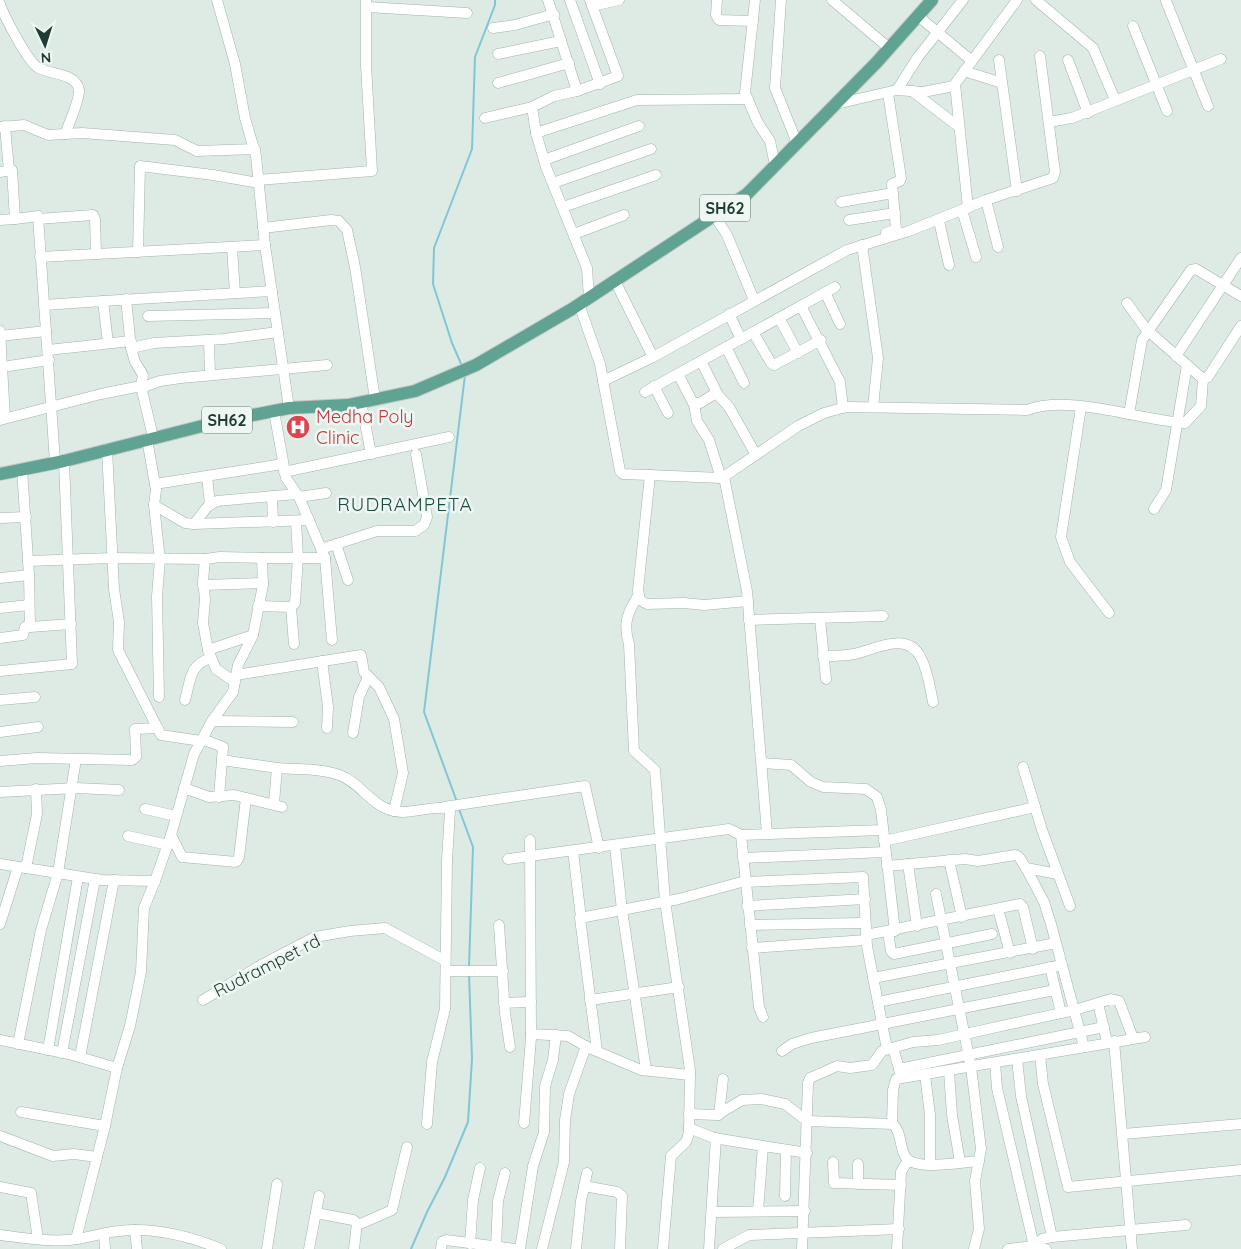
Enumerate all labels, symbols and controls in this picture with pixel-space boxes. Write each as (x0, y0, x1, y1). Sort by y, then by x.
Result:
north arrow (20, 20, 70, 70)
text: N (40, 49, 52, 67)
road number: SH62 (700, 194, 750, 222)
place label: Medha Poly Clinic (316, 405, 414, 449)
road number: SH62 (202, 406, 252, 434)
hospital icon: Medha Poly Clinic (285, 414, 311, 440)
district label: RUDRAMPETA (337, 492, 473, 516)
street label: Rudrampet rd (210, 929, 324, 1002)

